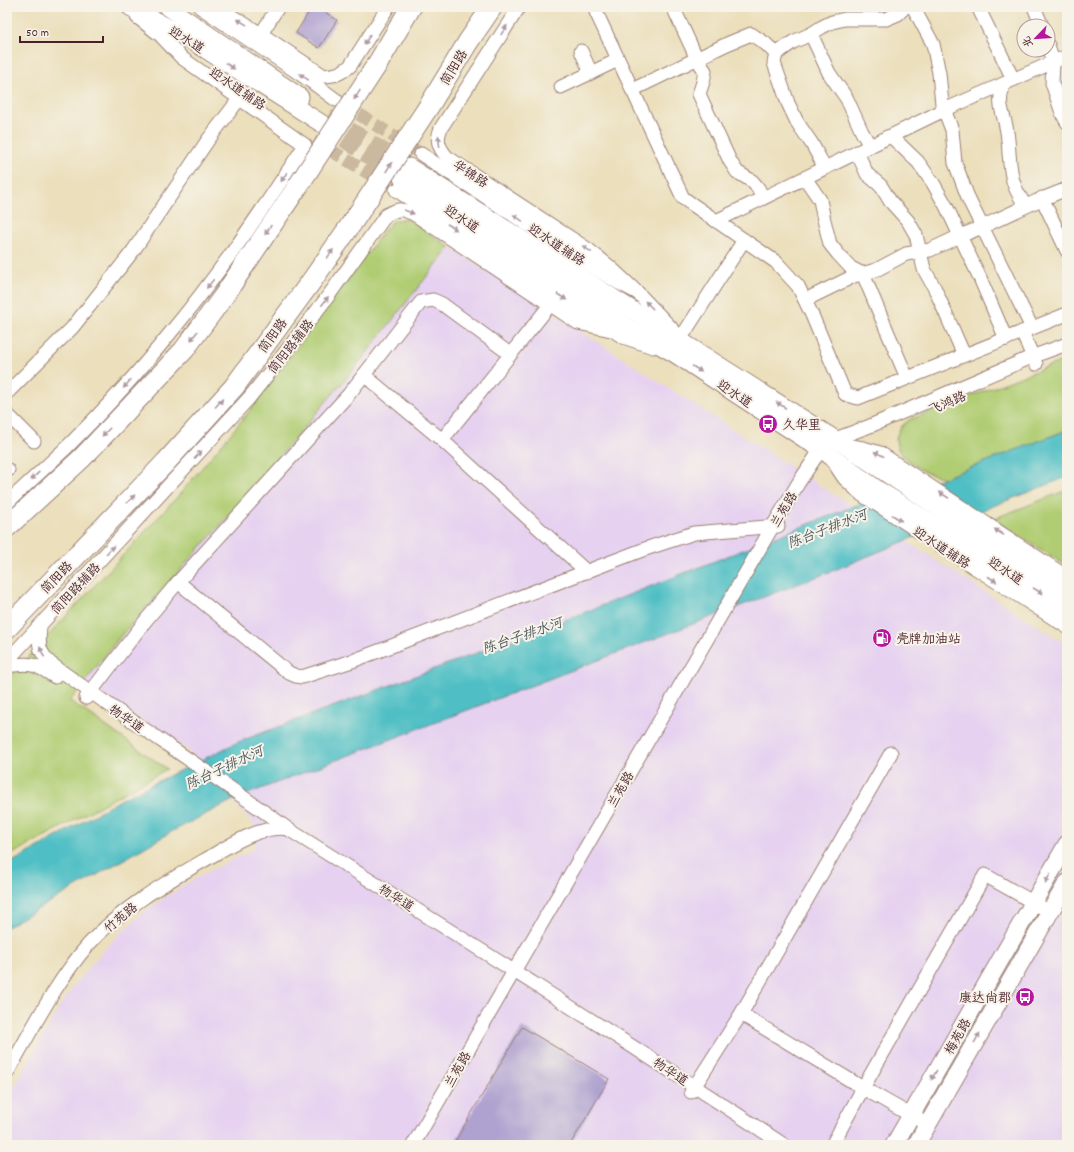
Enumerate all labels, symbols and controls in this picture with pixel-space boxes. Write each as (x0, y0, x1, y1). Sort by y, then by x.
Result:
scale bar (20, 18, 103, 44)
north arrow (1016, 18, 1056, 58)
one-way arrow (236, 19, 248, 26)
street label: 迎水道 (164, 23, 207, 59)
text: 50 m (26, 25, 49, 42)
one-way arrow (500, 25, 508, 35)
text: 北 (1019, 33, 1038, 50)
one-way arrow (363, 35, 371, 45)
street label: 简阳路 (437, 47, 473, 90)
one-way arrow (224, 62, 236, 69)
street label: 迎水道辅路 (204, 64, 269, 116)
one-way arrow (299, 73, 310, 81)
one-way arrow (353, 90, 361, 100)
one-way arrow (436, 135, 443, 147)
street label: 华锦路 (448, 157, 491, 194)
one-way arrow (385, 162, 393, 172)
one-way arrow (280, 172, 288, 182)
street label: 迎水道 (439, 202, 482, 239)
one-way arrow (403, 210, 415, 216)
one-way arrow (513, 214, 523, 222)
street label: 迎水道辅路 (523, 220, 588, 272)
one-way arrow (447, 223, 458, 230)
one-way arrow (264, 225, 272, 235)
one-way arrow (582, 245, 592, 253)
one-way arrow (326, 249, 334, 259)
one-way arrow (205, 278, 214, 289)
one-way arrow (556, 294, 567, 301)
one-way arrow (320, 295, 329, 306)
one-way arrow (644, 300, 654, 310)
street label: 简阳路 (255, 315, 293, 358)
street label: 简阳路辅路 (264, 316, 319, 379)
one-way arrow (189, 331, 198, 342)
one-way arrow (691, 365, 703, 372)
street label: 迎水道 (712, 377, 755, 414)
one-way arrow (122, 379, 131, 389)
street label: 飞鸿路 (926, 388, 970, 421)
one-way arrow (214, 398, 224, 408)
one-way arrow (776, 401, 786, 409)
bus stop icon: 久华里 (757, 413, 779, 435)
place label: 久华里 (782, 417, 821, 436)
one-way arrow (101, 427, 111, 437)
one-way arrow (193, 450, 202, 460)
one-way arrow (873, 451, 885, 457)
one-way arrow (30, 472, 40, 481)
street label: 兰苑路 (767, 489, 803, 532)
one-way arrow (938, 492, 950, 499)
one-way arrow (126, 494, 136, 504)
water label: 陈台子排水河 (785, 505, 872, 554)
one-way arrow (891, 515, 903, 522)
street label: 迎水道辅路 (908, 523, 973, 575)
one-way arrow (993, 529, 1005, 536)
one-way arrow (105, 545, 114, 556)
street label: 迎水道 (983, 554, 1026, 591)
street label: 简阳路 (37, 558, 78, 599)
street label: 简阳路辅路 (48, 559, 106, 620)
one-way arrow (987, 575, 998, 583)
one-way arrow (1033, 587, 1043, 595)
water label: 陈台子排水河 (480, 613, 568, 660)
fuel station icon: 壳牌加油站 (871, 627, 893, 649)
place label: 壳牌加油站 (896, 631, 961, 650)
one-way arrow (39, 646, 45, 657)
street label: 物华道 (104, 701, 147, 739)
water label: 陈台子排水河 (183, 741, 269, 796)
street label: 兰苑路 (604, 769, 640, 812)
one-way arrow (1044, 872, 1051, 884)
street label: 物华道 (374, 881, 417, 918)
street label: 竹苑路 (101, 899, 143, 939)
bus stop icon: 康达尚郡 (1014, 986, 1036, 1008)
place label: 康达尚郡 (959, 990, 1011, 1009)
street label: 梅苑路 (941, 1016, 977, 1059)
one-way arrow (974, 1032, 981, 1044)
street label: 兰苑路 (441, 1049, 477, 1092)
street label: 物华道 (648, 1055, 691, 1092)
one-way arrow (930, 1070, 937, 1081)

